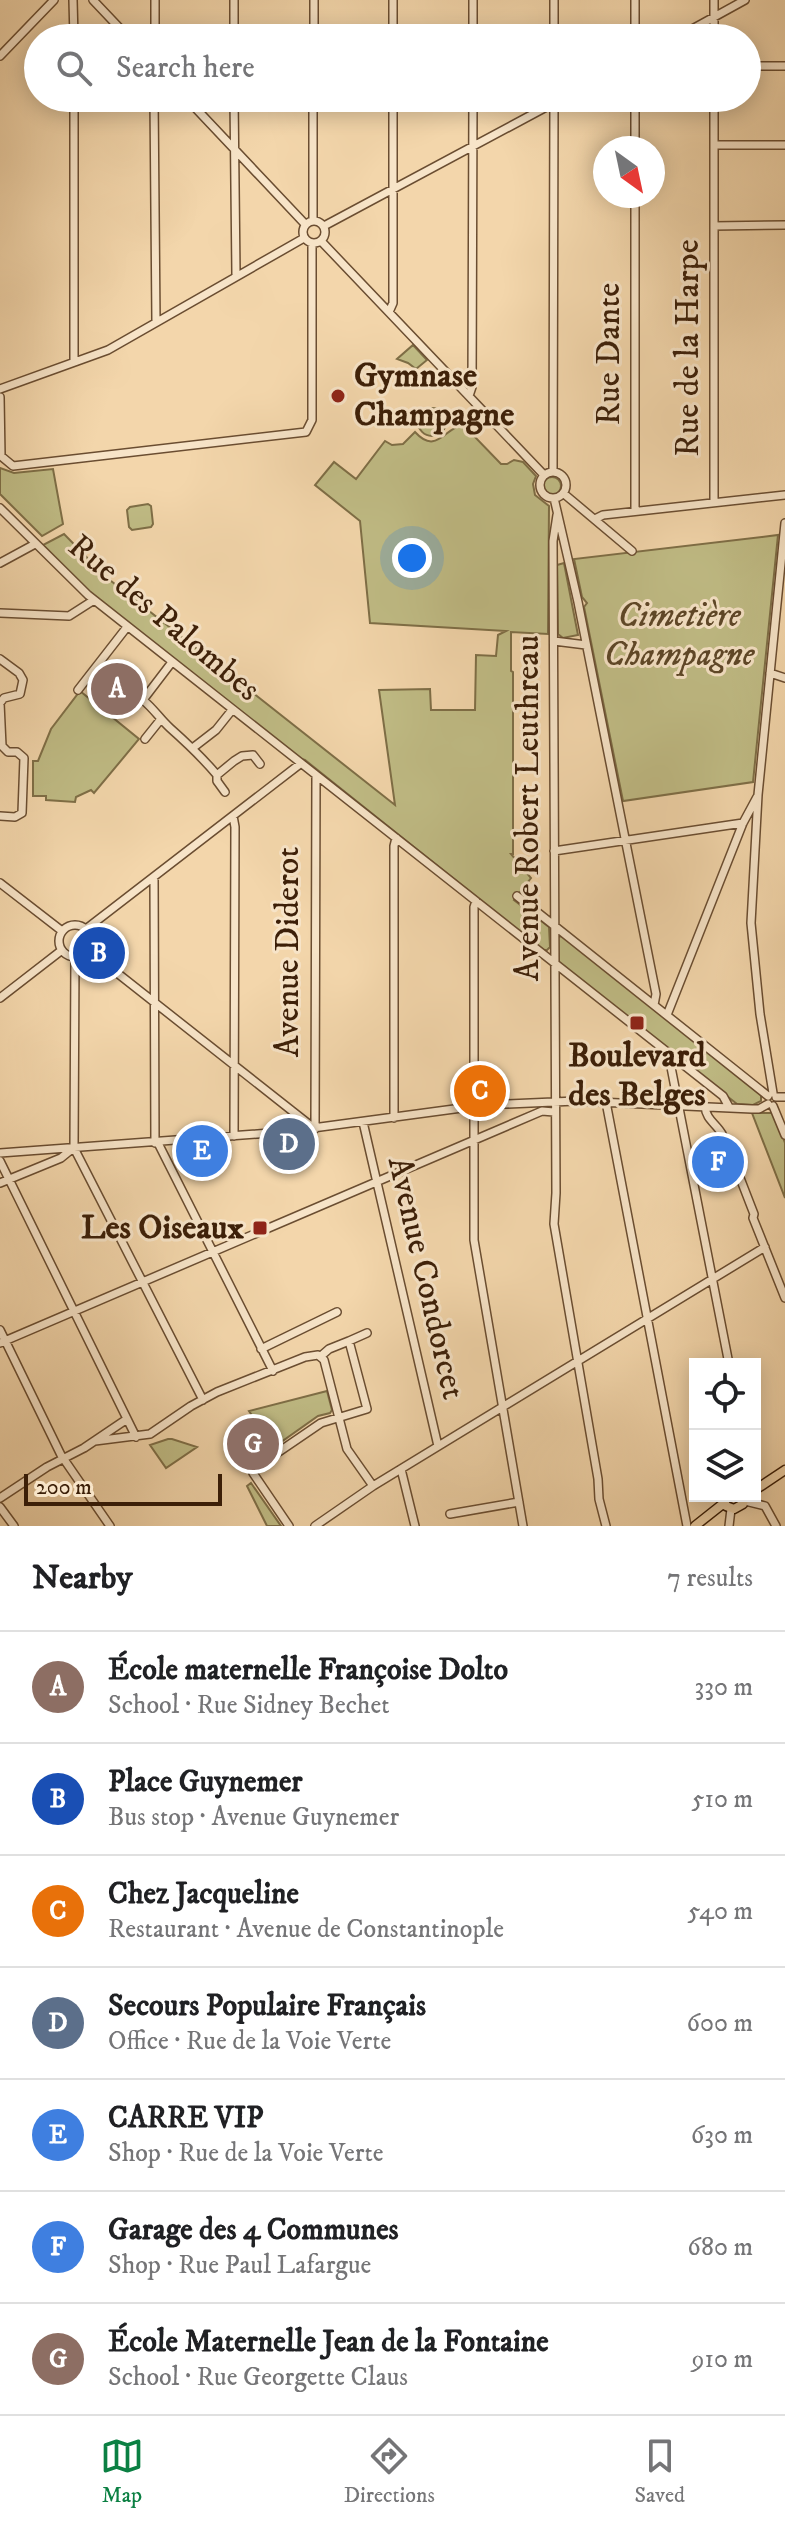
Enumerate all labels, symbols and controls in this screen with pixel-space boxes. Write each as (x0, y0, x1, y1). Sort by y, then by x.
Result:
search box (24, 24, 761, 112)
icon: search (52, 46, 96, 90)
text: Search here (116, 50, 255, 87)
north arrow (593, 136, 665, 208)
street label: Rue de la Harpe (667, 239, 709, 457)
street label: Rue Dante (588, 283, 630, 425)
place label: Gymnase Champagne (354, 355, 514, 436)
marker: Gymnase Champagne (329, 387, 347, 405)
street label: Rue des Palombes (59, 526, 269, 710)
your location (392, 538, 432, 578)
park label: Cimetière Champagne (604, 595, 756, 676)
street label: Avenue Robert Leuthreau (507, 635, 549, 981)
pin: A (91, 659, 143, 719)
street label: Avenue Diderot (267, 847, 309, 1057)
pin: B (73, 923, 125, 983)
marker: Boulevard des Belges (628, 1014, 646, 1032)
place label: Boulevard des Belges (568, 1035, 707, 1116)
pin: C (454, 1061, 506, 1121)
pin: D (263, 1114, 315, 1174)
pin: E (176, 1121, 228, 1181)
pin: F (692, 1132, 744, 1192)
street label: Avenue Condorcet (378, 1153, 474, 1403)
place label: Les Oiseaux (81, 1207, 244, 1249)
marker: Les Oiseaux (251, 1219, 269, 1237)
map controls (689, 1358, 761, 1502)
button: locate (689, 1358, 761, 1430)
pin: G (227, 1414, 279, 1474)
button: layers (689, 1430, 761, 1502)
scale bar (24, 1470, 222, 1506)
text: 200 m (36, 1474, 92, 1501)
text: Nearby (32, 1557, 133, 1599)
text: 7 results (667, 1562, 753, 1595)
text: École maternelle Françoise Dolto (108, 1652, 508, 1689)
text: A (50, 1671, 66, 1704)
text: 330 m (695, 1671, 753, 1704)
text: School · Rue Sidney Bechet (108, 1689, 390, 1722)
text: Place Guynemer (108, 1764, 303, 1801)
text: B (50, 1783, 66, 1816)
text: 510 m (692, 1783, 753, 1816)
text: Bus stop · Avenue Guynemer (108, 1801, 399, 1834)
text: Chez Jacqueline (108, 1876, 299, 1913)
text: C (49, 1895, 67, 1928)
text: 540 m (687, 1895, 753, 1928)
text: Restaurant · Avenue de Constantinople (108, 1913, 504, 1946)
text: Secours Populaire Français (108, 1988, 426, 2025)
text: D (48, 2007, 68, 2040)
text: 600 m (686, 2007, 753, 2040)
text: Office · Rue de la Voie Verte (108, 2025, 391, 2058)
text: CARRE VIP (108, 2100, 263, 2137)
text: E (49, 2119, 67, 2152)
text: 630 m (691, 2119, 753, 2152)
text: Shop · Rue de la Voie Verte (108, 2137, 384, 2170)
text: Garage des 4 Communes (108, 2212, 399, 2249)
text: F (50, 2231, 66, 2264)
text: 680 m (687, 2231, 753, 2264)
text: Shop · Rue Paul Lafargue (108, 2249, 371, 2282)
text: École Maternelle Jean de la Fontaine (108, 2324, 549, 2361)
text: G (49, 2343, 67, 2376)
text: 910 m (692, 2343, 753, 2376)
text: School · Rue Georgette Claus (108, 2361, 408, 2394)
tab: Map (100, 2434, 144, 2509)
tab: Directions (344, 2434, 435, 2509)
tab: Saved (635, 2434, 685, 2509)

